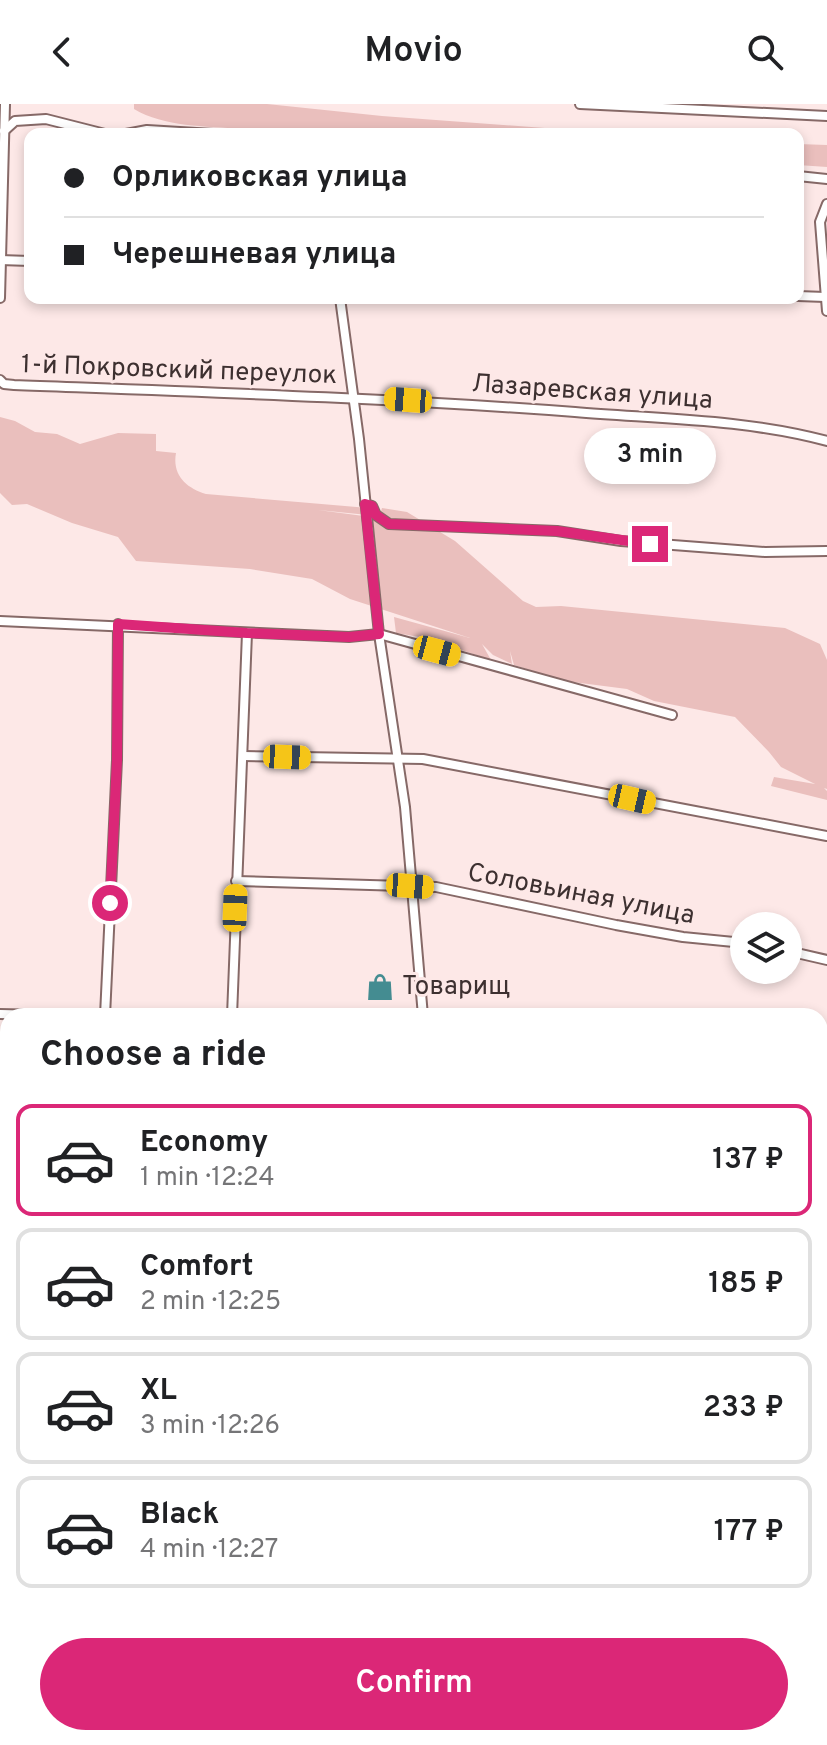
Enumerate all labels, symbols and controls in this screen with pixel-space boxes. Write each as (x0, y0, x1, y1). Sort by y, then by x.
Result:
text: Movio (364, 29, 463, 75)
icon: back (40, 30, 84, 74)
icon: search (743, 30, 787, 74)
text: Орликовская улица (112, 160, 408, 197)
text: Черешневая улица (112, 237, 396, 274)
street label: 1-й Покровский переулок (20, 349, 338, 393)
street label: Лазаревская улица (470, 368, 714, 418)
car (383, 386, 433, 414)
callout: 3 min (584, 428, 716, 484)
text: 3 min (617, 439, 683, 472)
route end (632, 526, 668, 562)
car (411, 633, 463, 669)
car (263, 744, 311, 770)
car (606, 782, 658, 816)
street label: Соловьиная улица (465, 857, 697, 933)
car (385, 872, 435, 900)
car (222, 884, 248, 932)
route start (92, 885, 128, 921)
map controls (730, 912, 802, 984)
button: layers (730, 912, 802, 984)
place label: Товарищ (402, 971, 510, 1004)
shop icon: Товарищ (365, 972, 395, 1002)
text: Choose a ride (40, 1033, 266, 1079)
icon: car (44, 1124, 116, 1196)
text: Economy (140, 1125, 268, 1162)
text: 137 ₽ (712, 1142, 784, 1179)
text: 1 min · 12:24 (140, 1162, 275, 1195)
icon: car (44, 1248, 116, 1320)
text: Comfort (140, 1249, 253, 1286)
text: 185 ₽ (708, 1266, 784, 1303)
text: 2 min · 12:25 (140, 1286, 281, 1319)
icon: car (44, 1372, 116, 1444)
text: XL (140, 1373, 177, 1410)
text: 233 ₽ (703, 1390, 784, 1427)
text: 3 min · 12:26 (140, 1410, 280, 1443)
icon: car (44, 1496, 116, 1568)
text: Black (140, 1497, 219, 1534)
text: 177 ₽ (714, 1514, 784, 1551)
text: 4 min · 12:27 (140, 1534, 278, 1567)
button: Confirm (40, 1638, 788, 1730)

